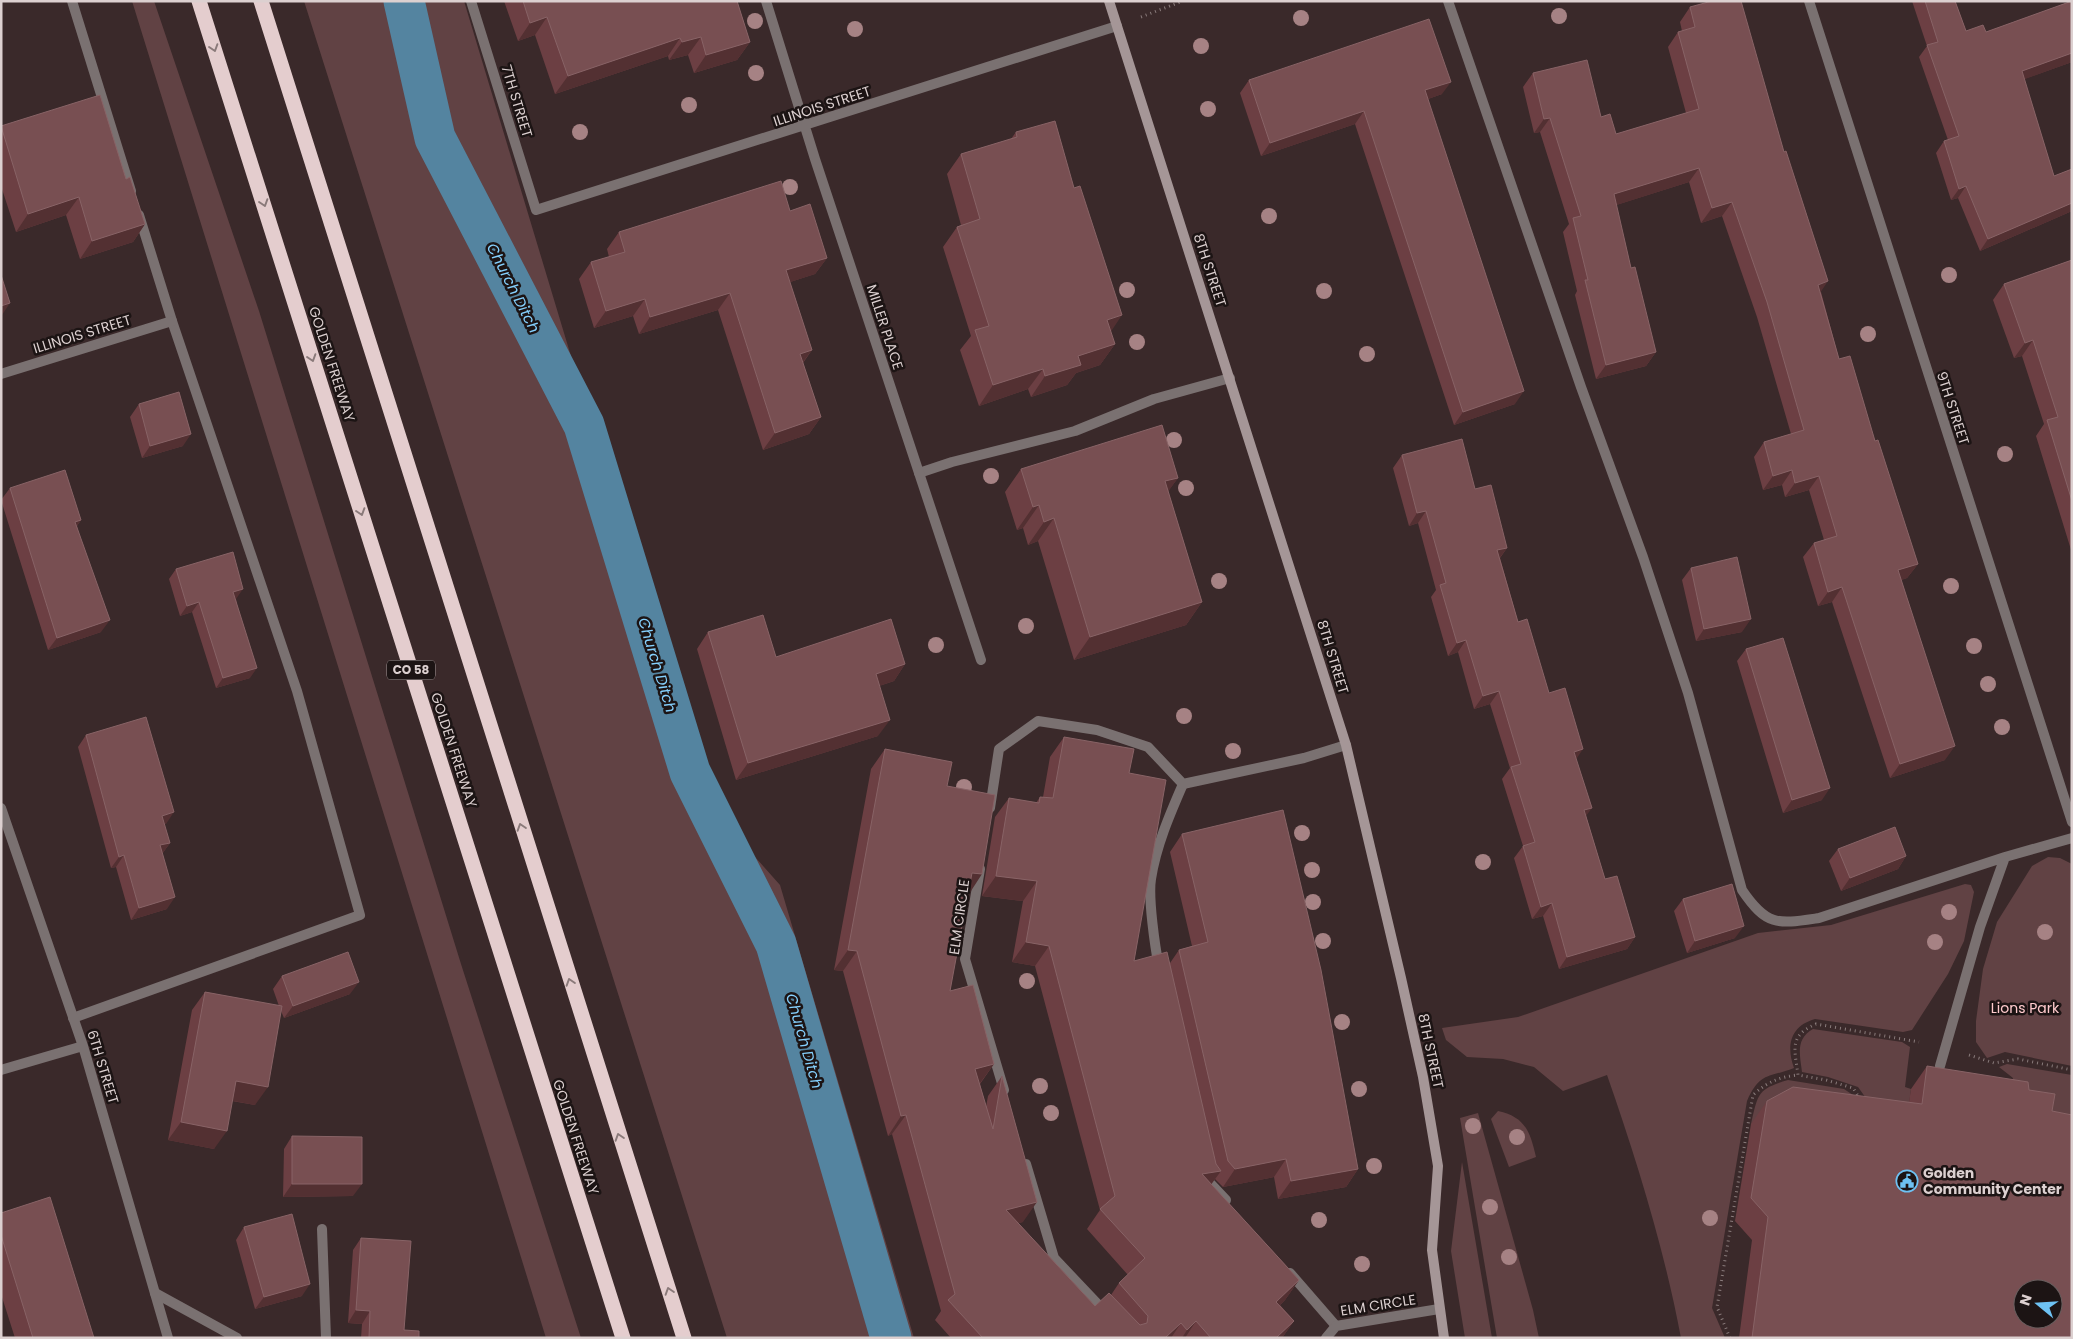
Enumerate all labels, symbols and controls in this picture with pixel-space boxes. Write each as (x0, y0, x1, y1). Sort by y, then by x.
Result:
one-way arrow (209, 43, 219, 51)
street label: 7TH STREET (496, 62, 538, 140)
street label: ILLINOIS STREET (771, 81, 874, 131)
one-way arrow (258, 198, 268, 206)
street label: 8TH STREET (1189, 231, 1231, 310)
water label: Church Ditch (482, 239, 545, 336)
street label: MILLER PLACE (862, 282, 908, 372)
street label: GOLDEN FREEWAY (304, 304, 360, 424)
street label: ILLINOIS STREET (31, 309, 134, 358)
one-way arrow (307, 353, 317, 361)
street label: 9TH STREET (1932, 369, 1974, 448)
one-way arrow (356, 508, 366, 516)
water label: Church Ditch (633, 615, 682, 715)
street label: 8TH STREET (1312, 618, 1354, 697)
road number: CO 58 (387, 660, 435, 680)
street label: GOLDEN FREEWAY (426, 690, 482, 810)
one-way arrow (517, 823, 527, 831)
street label: ELM CIRCLE (944, 878, 974, 956)
one-way arrow (566, 978, 576, 986)
water label: Church Ditch (781, 991, 828, 1091)
park label: Lions Park (1991, 998, 2060, 1018)
street label: 8TH STREET (1413, 1012, 1449, 1091)
street label: 6TH STREET (82, 1028, 124, 1107)
street label: GOLDEN FREEWAY (548, 1077, 604, 1197)
one-way arrow (615, 1133, 625, 1141)
place label: Golden Community Center (1923, 1163, 2062, 1199)
public building icon: Golden Community Center (1895, 1169, 1919, 1193)
north arrow (2013, 1279, 2063, 1329)
one-way arrow (664, 1288, 674, 1296)
street label: ELM CIRCLE (1339, 1289, 1417, 1321)
text: N (2014, 1292, 2037, 1308)

